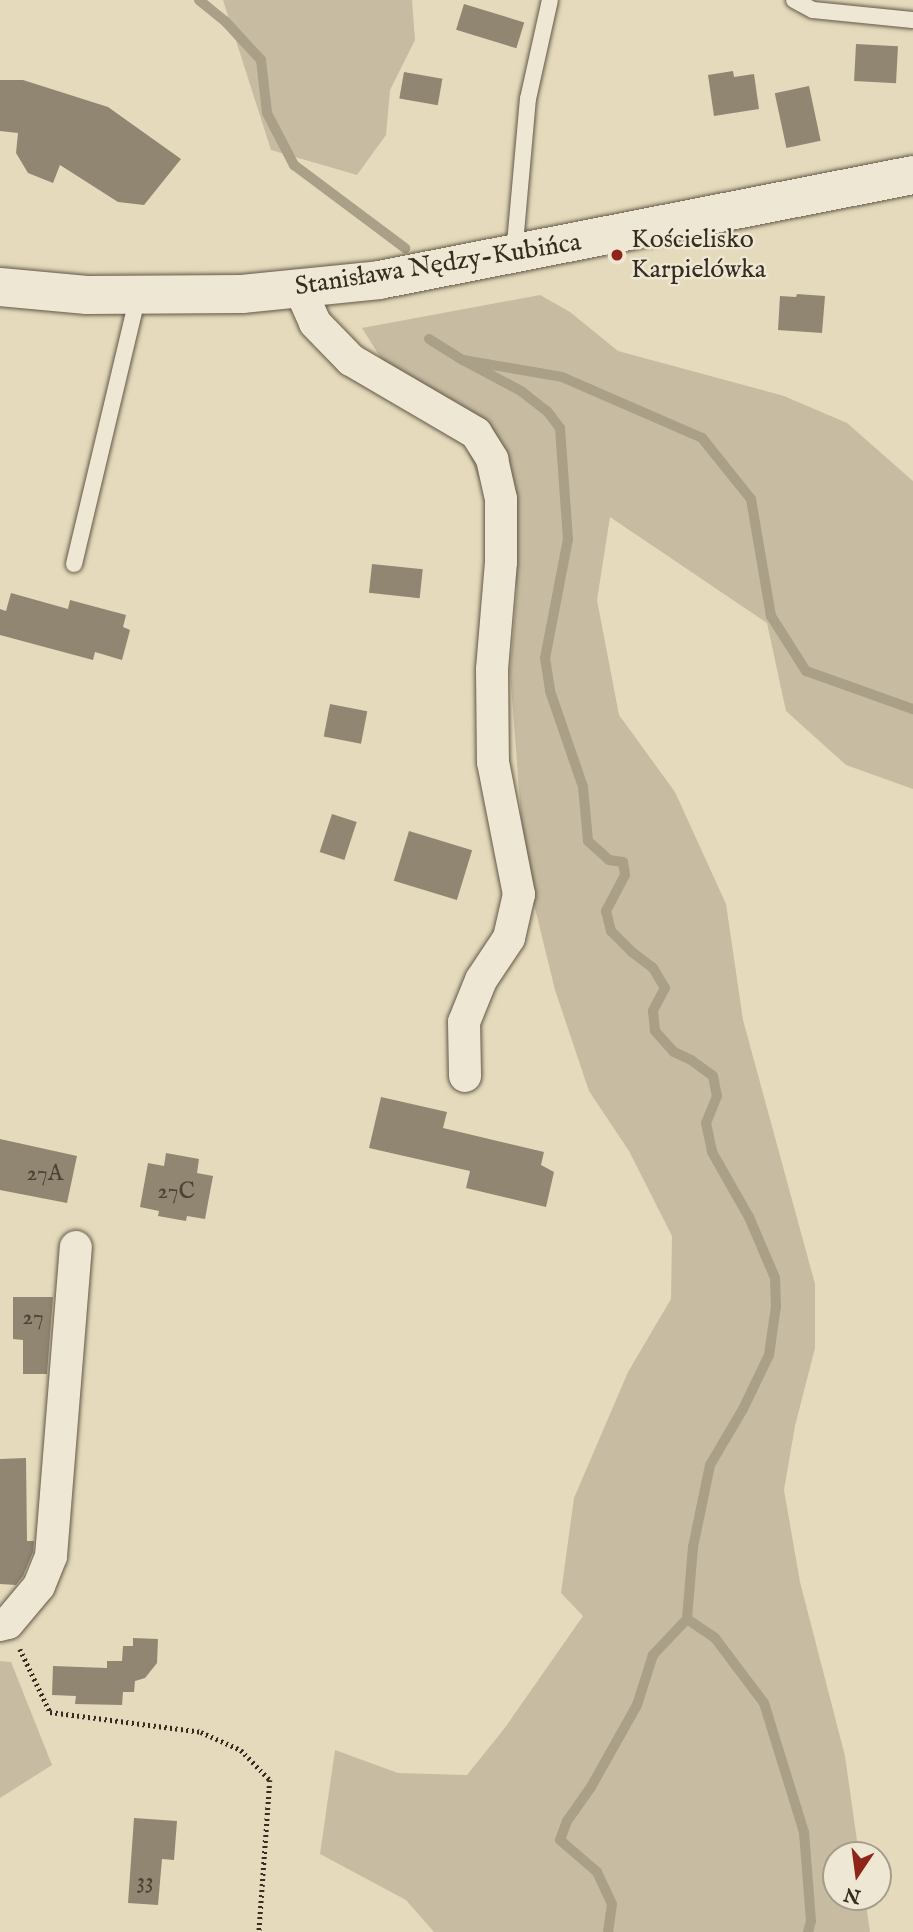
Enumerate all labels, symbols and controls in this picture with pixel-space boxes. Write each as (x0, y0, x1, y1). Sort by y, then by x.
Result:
place label: Kościelisko Karpielówka (631, 224, 766, 286)
street label: Stanisława Nędzy-Kubińca (293, 227, 583, 303)
marker: Kościelisko Karpielówka (609, 247, 625, 263)
house number: 27A (27, 1160, 63, 1188)
house number: 27C (157, 1178, 195, 1206)
house number: 27 (22, 1304, 44, 1332)
north arrow (822, 1841, 892, 1911)
house number: 33 (136, 1868, 154, 1896)
text: N (842, 1881, 863, 1908)

